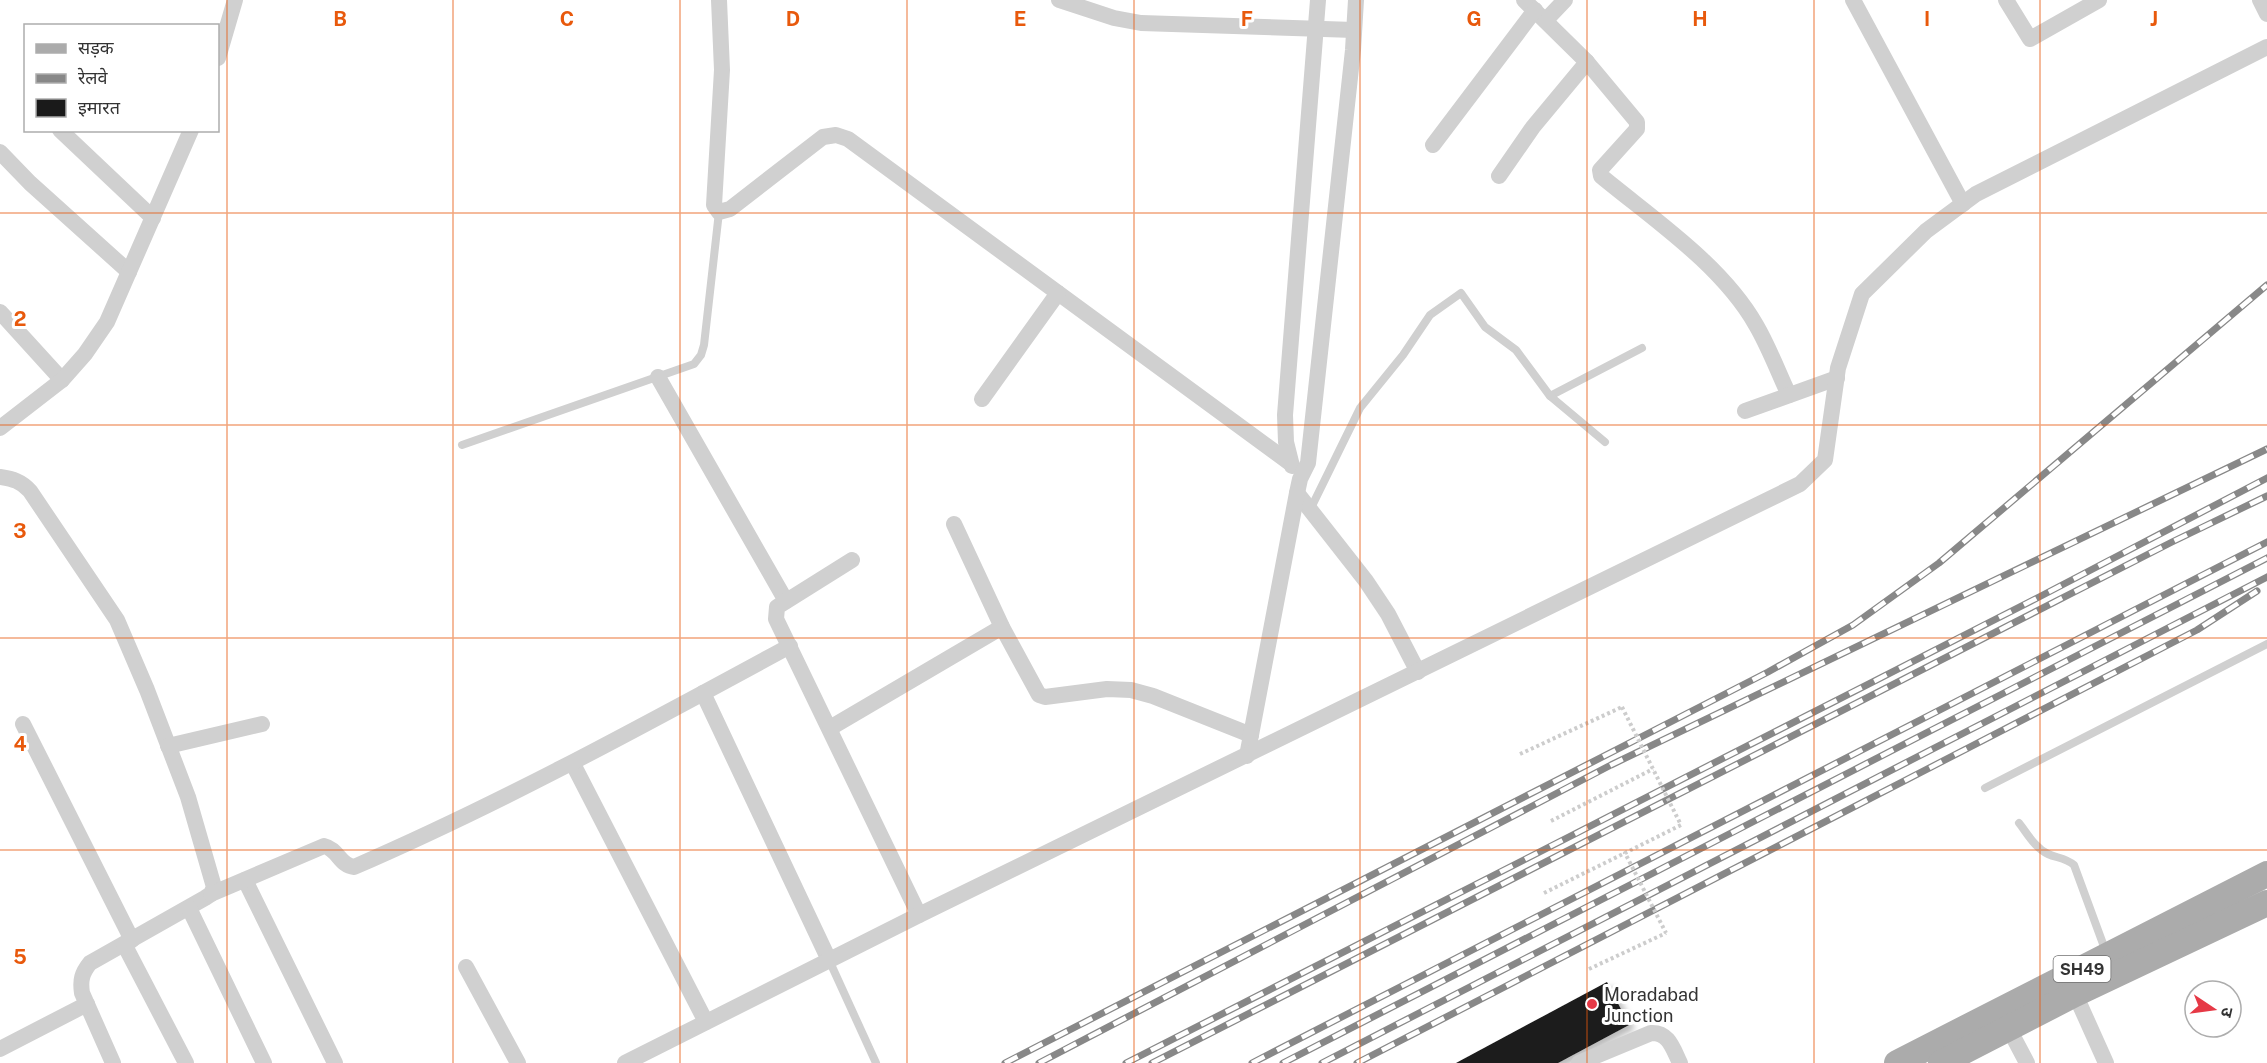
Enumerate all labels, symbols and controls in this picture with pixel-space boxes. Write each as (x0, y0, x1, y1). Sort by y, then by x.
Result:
text: B (333, 7, 347, 31)
text: C (560, 7, 574, 31)
text: D (786, 7, 800, 31)
text: E (1014, 7, 1026, 31)
text: F (1241, 7, 1253, 31)
text: G (1466, 7, 1482, 31)
text: H (1692, 7, 1708, 31)
text: I (1924, 7, 1930, 31)
text: J (2150, 7, 2158, 31)
legend (24, 24, 219, 132)
text: सड़क (78, 37, 115, 58)
text: रेलवे (77, 67, 109, 88)
text: इमारत (78, 97, 121, 118)
text: 2 (14, 307, 26, 331)
text: 3 (13, 519, 27, 543)
text: 4 (13, 732, 27, 756)
text: 5 (13, 945, 27, 969)
road number: SH49 (2054, 956, 2110, 982)
north arrow (2183, 979, 2243, 1039)
place label: Moradabad Junction (1604, 984, 1699, 1026)
marker: Moradabad Junction (1585, 997, 1599, 1011)
text: उ (2217, 1006, 2237, 1020)

